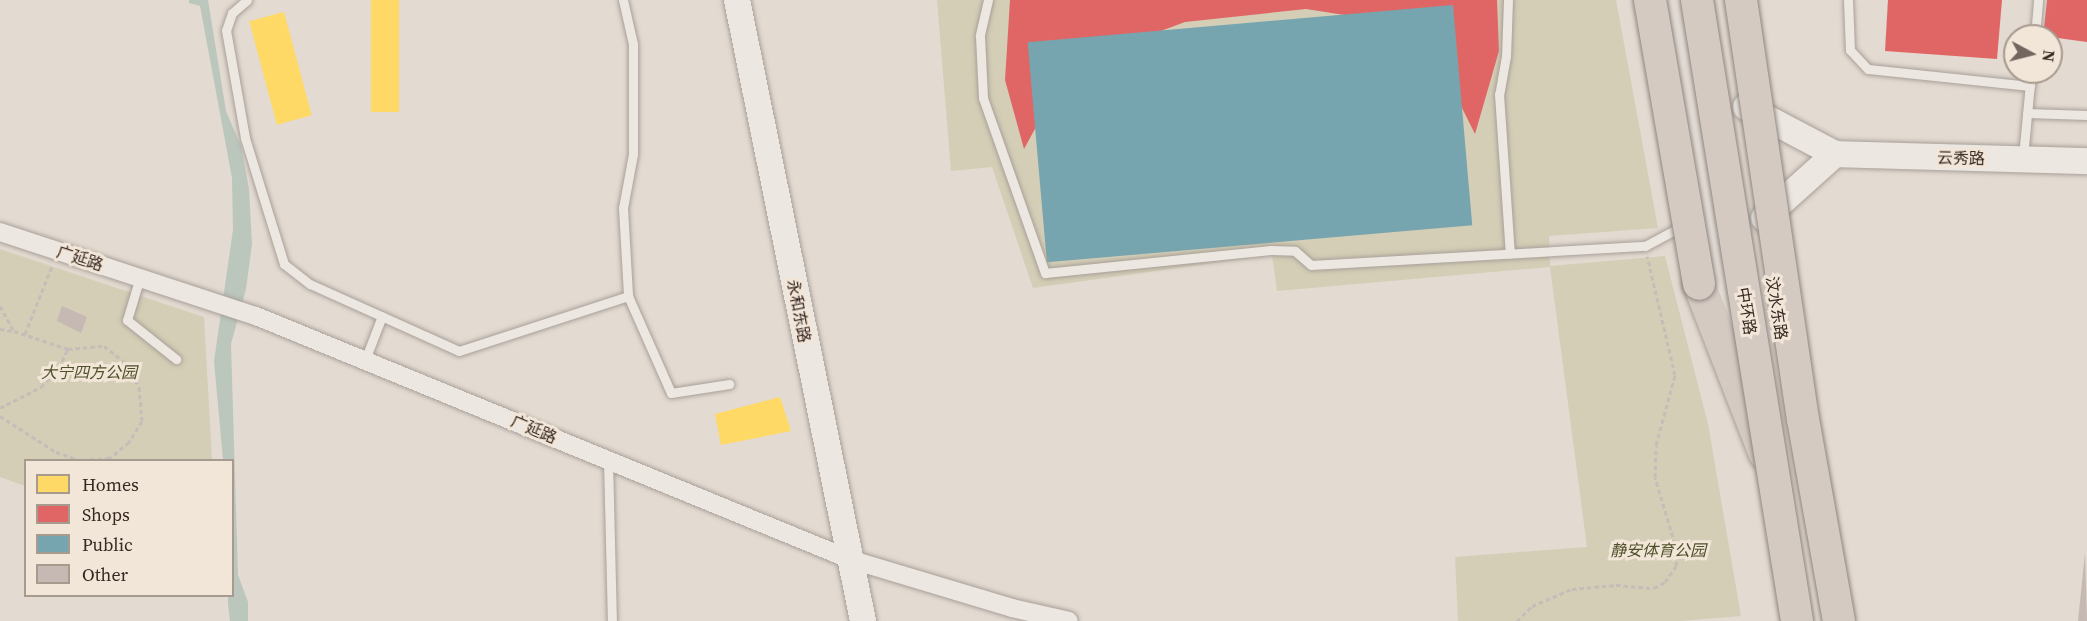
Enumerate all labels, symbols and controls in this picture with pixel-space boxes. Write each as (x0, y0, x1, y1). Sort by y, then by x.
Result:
north arrow (2003, 24, 2063, 84)
text: N (2037, 49, 2061, 63)
street label: 云秀路 (1937, 148, 1985, 168)
street label: 广延路 (54, 241, 106, 275)
street label: 汶水东路 (1763, 275, 1791, 341)
street label: 永和东路 (783, 278, 815, 344)
street label: 中环路 (1734, 286, 1760, 336)
park label: 大宁四方公园 (41, 362, 137, 382)
street label: 广延路 (508, 411, 560, 447)
legend (24, 459, 234, 597)
text: Homes (82, 472, 139, 497)
text: Shops (82, 502, 130, 527)
text: Public (82, 532, 133, 557)
park label: 静安体育公园 (1610, 540, 1706, 560)
text: Other (82, 562, 128, 587)

